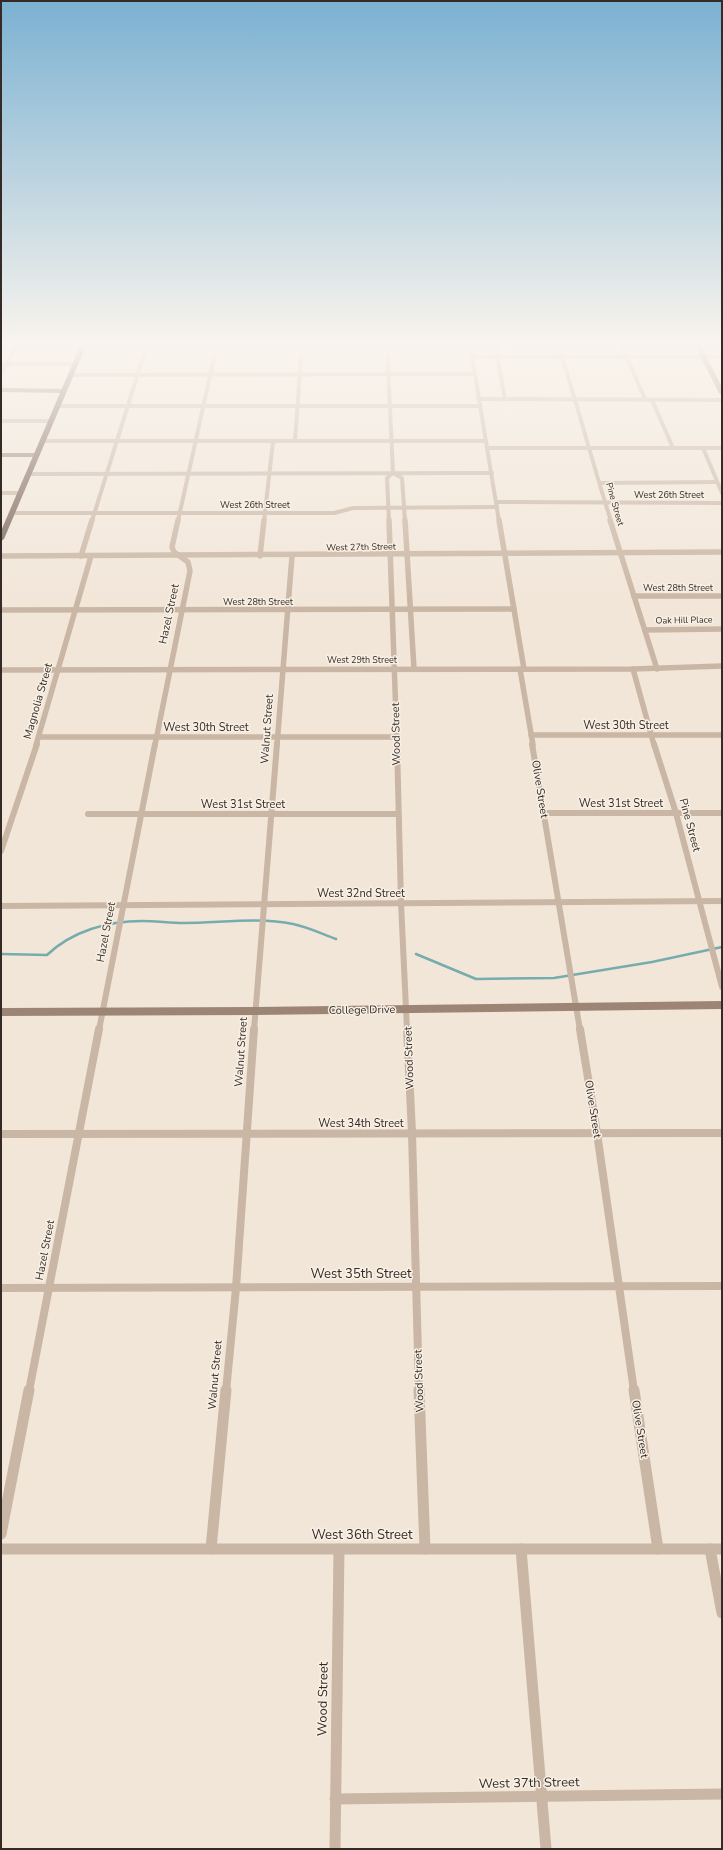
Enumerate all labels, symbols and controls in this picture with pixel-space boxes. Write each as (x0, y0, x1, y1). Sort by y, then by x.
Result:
street label: Pine Street (603, 481, 627, 528)
street label: West 26th Street (634, 489, 705, 501)
street label: West 26th Street (220, 499, 291, 511)
street label: West 27th Street (326, 540, 397, 554)
street label: Hazel Street (155, 582, 183, 645)
street label: West 28th Street (643, 582, 714, 594)
street label: West 28th Street (223, 596, 294, 608)
street label: Oak Hill Place (655, 613, 713, 626)
street label: West 29th Street (327, 654, 398, 666)
street label: Magnolia Street (20, 661, 56, 741)
street label: Walnut Street (257, 694, 277, 764)
street label: Wood Street (388, 702, 404, 766)
street label: West 30th Street (583, 718, 669, 733)
street label: West 30th Street (163, 720, 249, 735)
street label: Olive Street (528, 759, 552, 819)
street label: West 31st Street (579, 796, 663, 811)
street label: West 31st Street (201, 797, 285, 812)
street label: Pine Street (676, 797, 704, 853)
street label: West 32nd Street (317, 886, 405, 901)
street label: Hazel Street (93, 900, 119, 963)
street label: College Drive (329, 1002, 396, 1018)
street label: Walnut Street (231, 1017, 251, 1087)
street label: Wood Street (400, 1026, 418, 1090)
street label: Olive Street (581, 1079, 605, 1139)
street label: West 34th Street (318, 1116, 404, 1131)
street label: Hazel Street (32, 1218, 58, 1281)
street label: West 35th Street (311, 1265, 412, 1283)
street label: Walnut Street (204, 1339, 226, 1410)
street label: Wood Street (410, 1349, 428, 1413)
street label: Olive Street (628, 1399, 652, 1459)
street label: West 36th Street (312, 1526, 413, 1544)
street label: Wood Street (313, 1661, 333, 1736)
street label: West 37th Street (478, 1773, 580, 1793)

